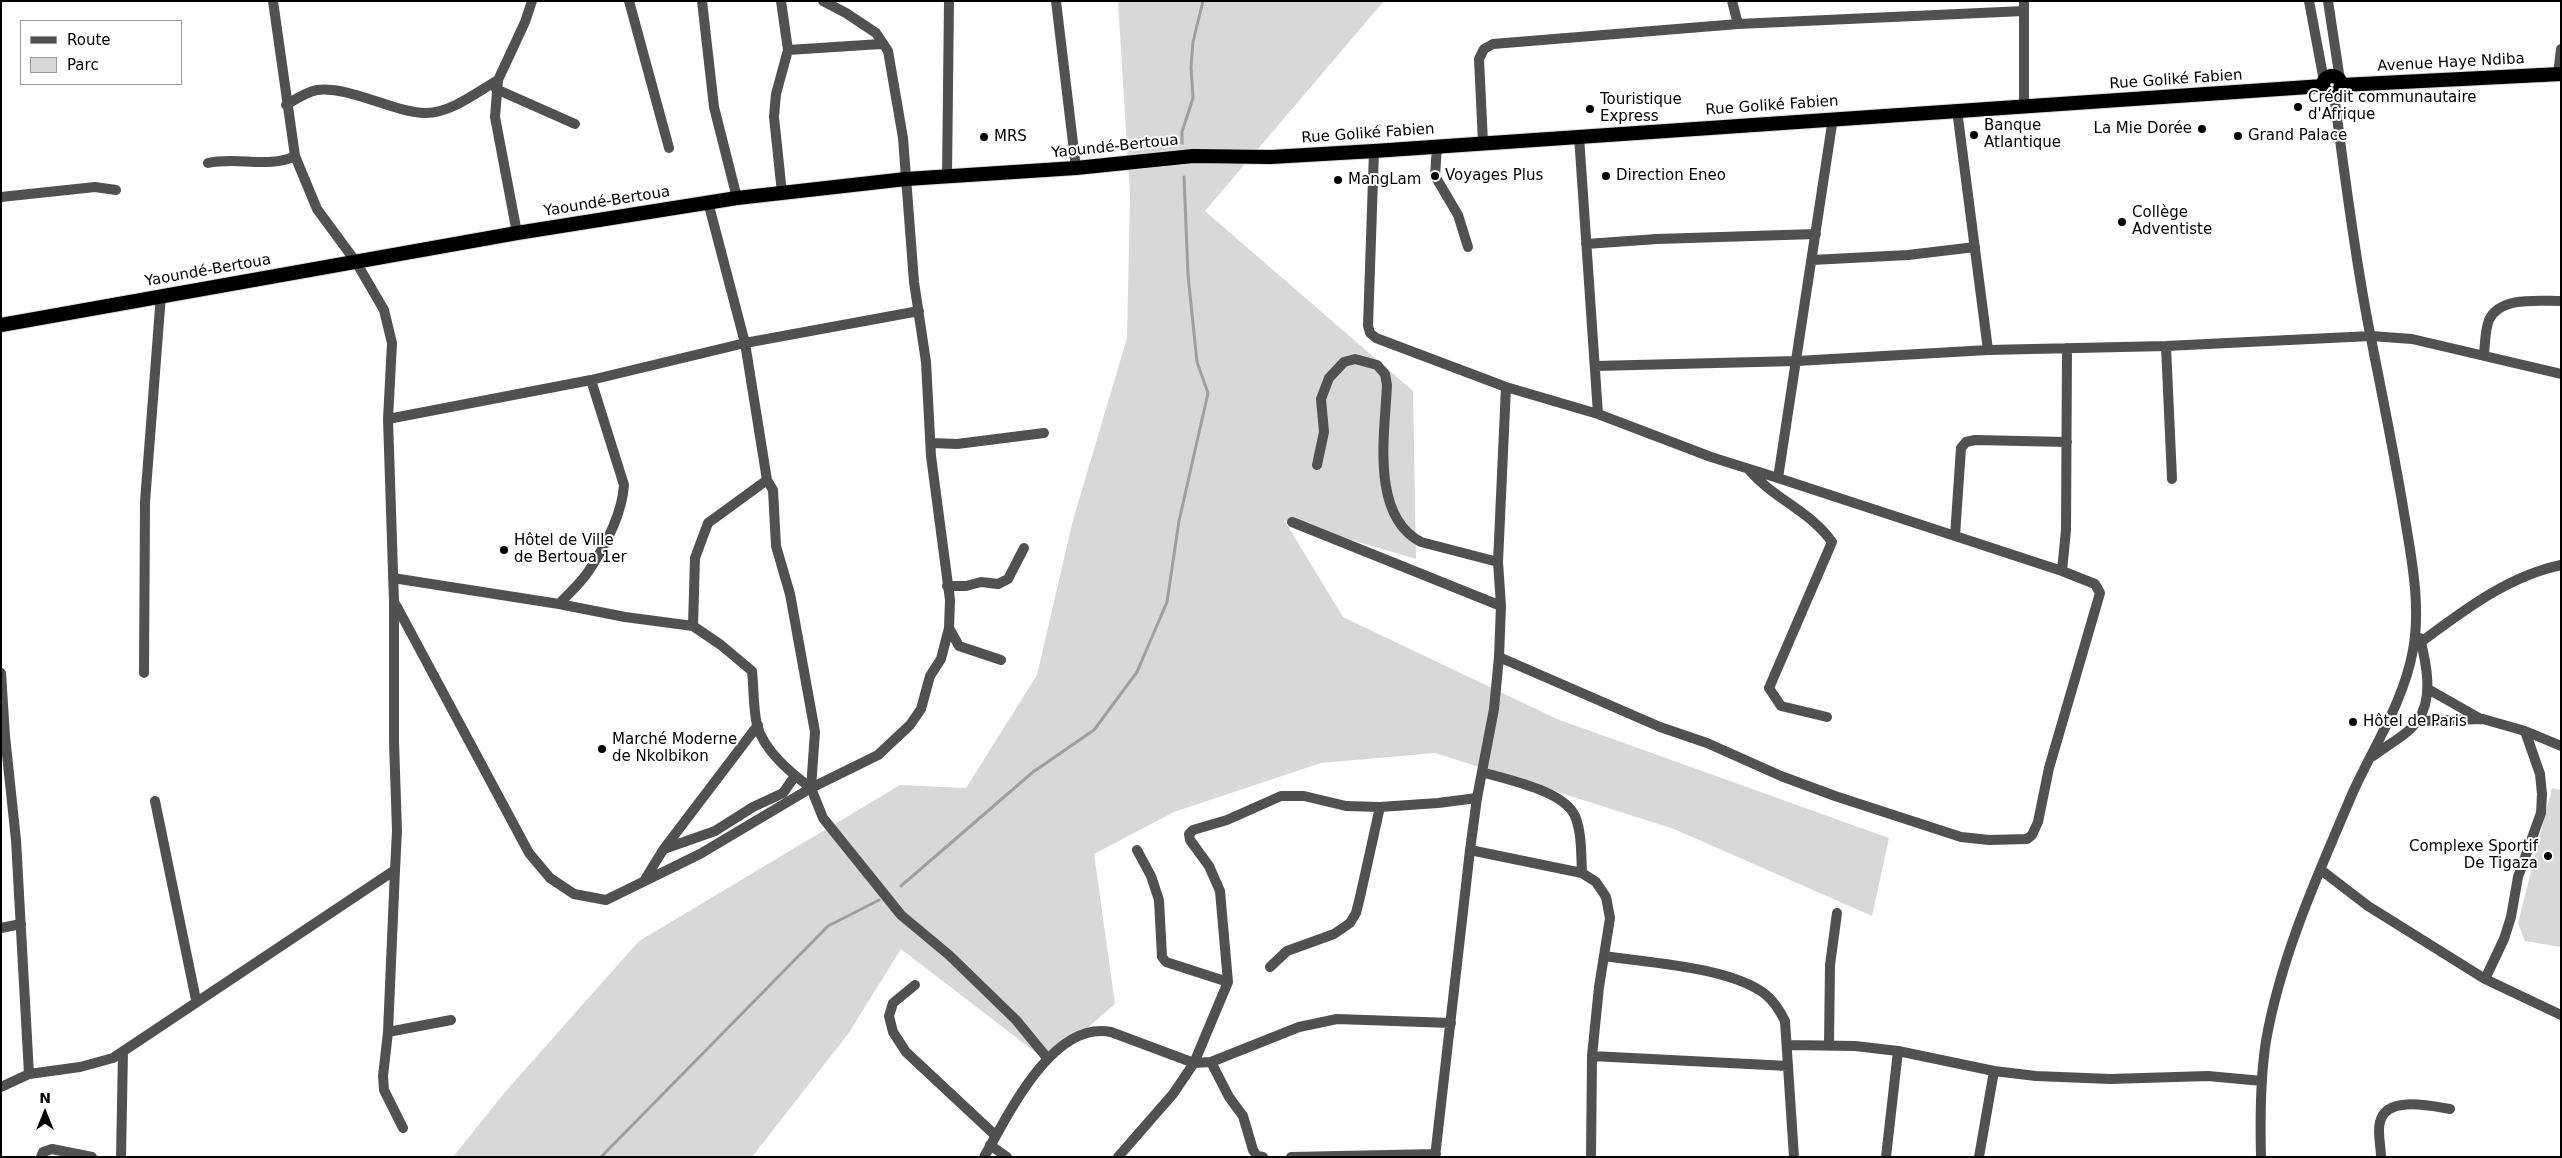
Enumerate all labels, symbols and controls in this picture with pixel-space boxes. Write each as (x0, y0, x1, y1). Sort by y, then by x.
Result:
legend (20, 20, 182, 85)
text: Route (67, 31, 111, 49)
street label: Avenue Haye Ndiba (2377, 50, 2525, 76)
text: Parc (67, 56, 99, 74)
street label: Rue Goliké Fabien (2109, 66, 2243, 94)
place label: Crédit communautaire d'Afrique (2308, 89, 2477, 124)
place label: Touristique Express (1600, 91, 1682, 126)
street label: Rue Goliké Fabien (1705, 92, 1839, 120)
marker: Crédit communautaire d'Afrique (2292, 101, 2304, 113)
marker: Touristique Express (1584, 103, 1596, 115)
place label: Banque Atlantique (1984, 117, 2061, 152)
street label: Rue Goliké Fabien (1301, 120, 1435, 148)
place label: La Mie Dorée (2094, 120, 2192, 138)
marker: La Mie Dorée (2196, 123, 2208, 135)
place label: Grand Palace (2248, 127, 2347, 145)
place label: MRS (994, 128, 1027, 146)
marker: Banque Atlantique (1968, 129, 1980, 141)
marker: Grand Palace (2232, 130, 2244, 142)
marker: MRS (978, 131, 990, 143)
street label: Yaoundé-Bertoua (1051, 131, 1179, 163)
place label: Voyages Plus (1445, 167, 1543, 185)
place label: Direction Eneo (1616, 167, 1726, 185)
marker: Voyages Plus (1429, 170, 1441, 182)
marker: Direction Eneo (1600, 170, 1612, 182)
place label: MangLam (1348, 171, 1421, 189)
marker: MangLam (1332, 174, 1344, 186)
street label: Yaoundé-Bertoua (543, 183, 671, 221)
place label: Collège Adventiste (2132, 204, 2212, 239)
marker: Collège Adventiste (2116, 216, 2128, 228)
street label: Yaoundé-Bertoua (144, 251, 272, 291)
place label: Hôtel de Ville de Bertoua 1er (514, 532, 627, 567)
marker: Hôtel de Ville de Bertoua 1er (498, 544, 510, 556)
place label: Hôtel de Paris (2363, 713, 2467, 731)
marker: Hôtel de Paris (2347, 716, 2359, 728)
place label: Marché Moderne de Nkolbikon (612, 731, 737, 766)
marker: Marché Moderne de Nkolbikon (596, 743, 608, 755)
place label: Complexe Sportif De Tigaza (2409, 838, 2538, 873)
marker: Complexe Sportif De Tigaza (2542, 850, 2554, 862)
north arrow (20, 1088, 70, 1138)
text: N (39, 1090, 51, 1106)

